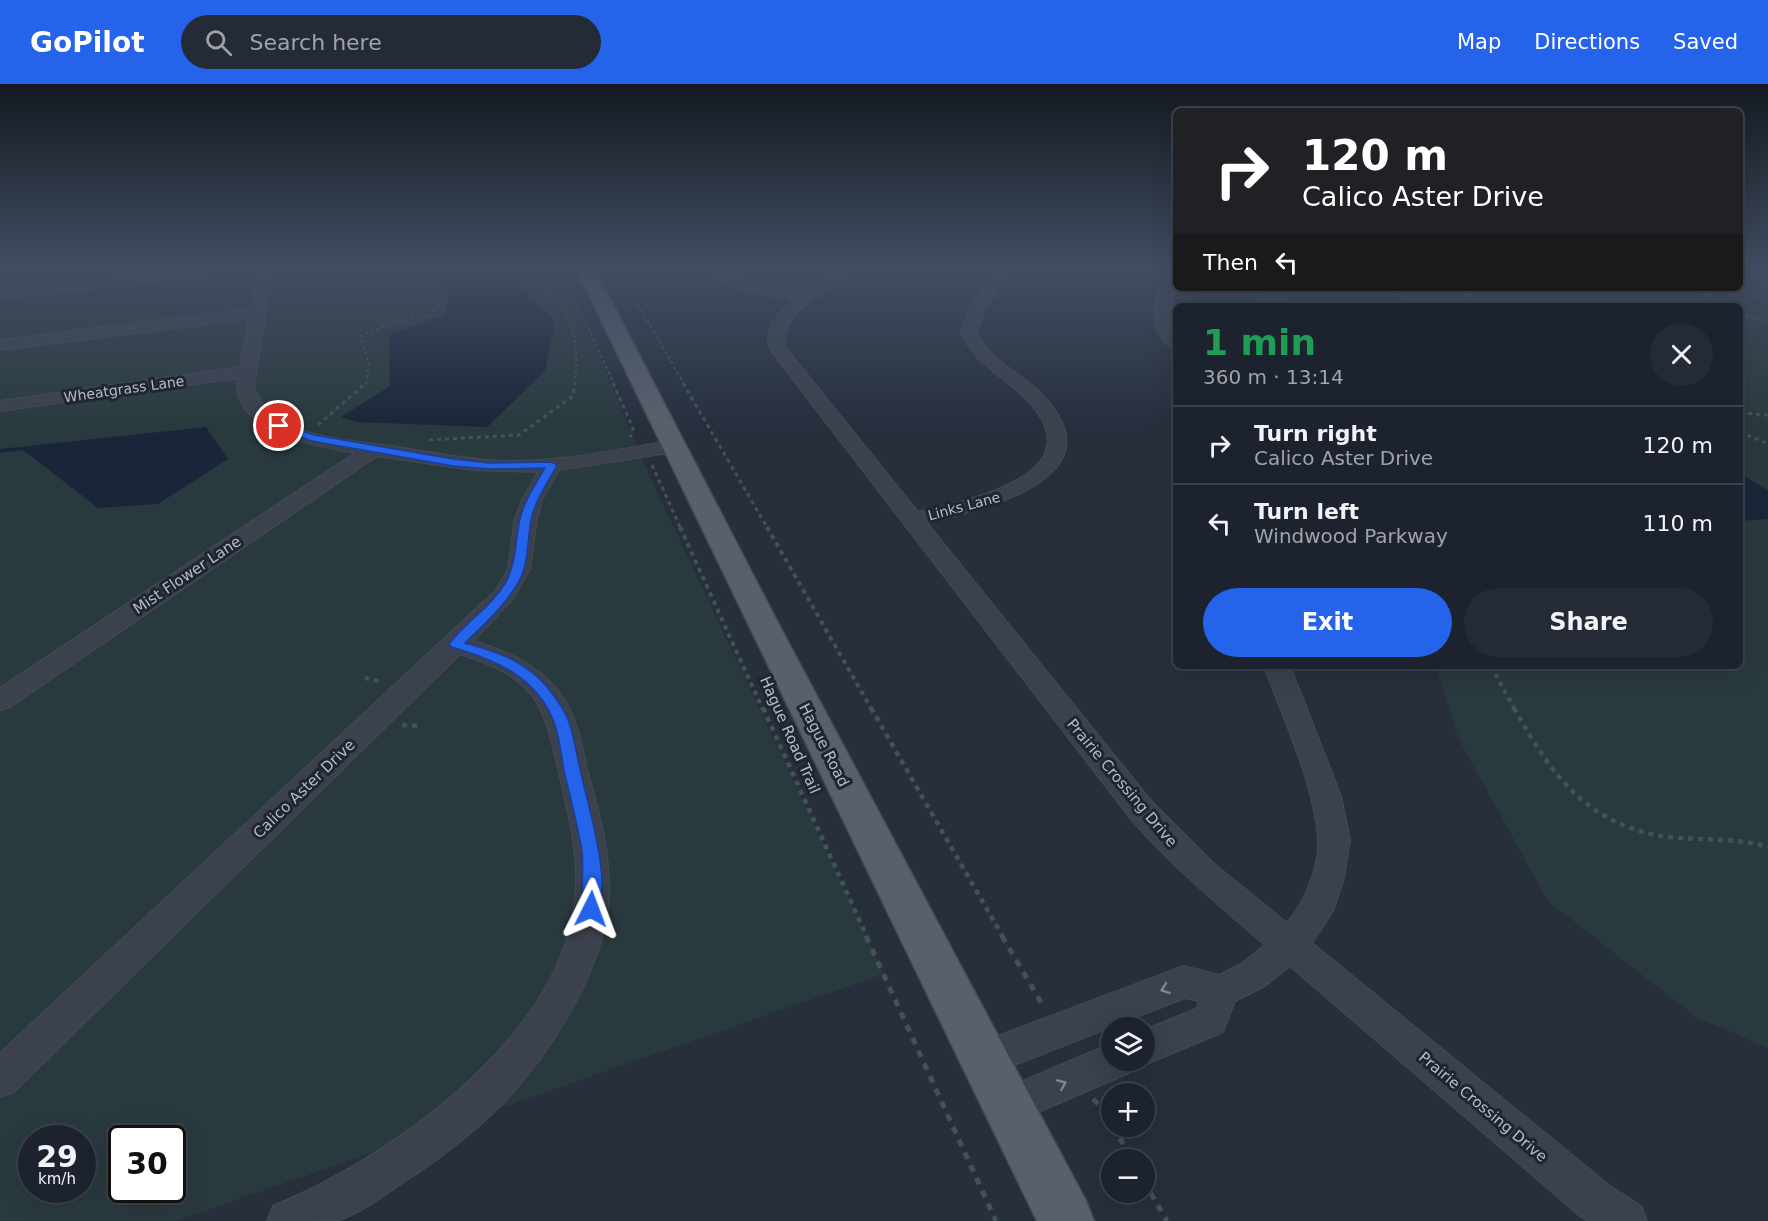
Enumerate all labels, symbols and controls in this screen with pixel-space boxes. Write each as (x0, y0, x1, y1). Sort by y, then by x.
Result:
search box (181, 15, 601, 69)
text: GoPilot (30, 26, 145, 59)
icon: search (202, 26, 235, 59)
text: Search here (250, 30, 382, 55)
text: Map (1457, 30, 1501, 54)
text: Directions (1534, 30, 1640, 54)
text: Saved (1673, 30, 1738, 54)
text: 120 m (1302, 131, 1448, 180)
icon: right (1203, 132, 1281, 210)
text: Calico Aster Drive (1302, 181, 1544, 212)
icon: left (1270, 246, 1303, 279)
text: Then (1203, 250, 1258, 275)
text: 1 min (1203, 322, 1316, 363)
button: close (1650, 323, 1713, 386)
text: 360 m · 13:14 (1203, 365, 1344, 389)
street label: Wheatgrass Lane (63, 373, 185, 405)
pin (253, 400, 304, 451)
icon: arrive (262, 409, 295, 442)
text: Turn right (1254, 421, 1377, 446)
icon: right (1203, 429, 1236, 462)
text: 120 m (1643, 433, 1713, 458)
text: Calico Aster Drive (1254, 446, 1433, 470)
street label: Links Lane (926, 489, 1002, 523)
text: Turn left (1254, 499, 1359, 524)
icon: left (1203, 507, 1236, 540)
text: 110 m (1643, 511, 1713, 536)
text: Windwood Parkway (1254, 524, 1448, 548)
street label: Mist Flower Lane (130, 532, 244, 618)
button: Exit (1203, 588, 1452, 657)
button: Share (1464, 588, 1713, 657)
street label: Hague Road Trail (756, 674, 824, 796)
street label: Hague Road (795, 700, 853, 790)
street label: Prairie Crossing Drive (1063, 715, 1181, 851)
street label: Calico Aster Drive (249, 736, 359, 842)
position arrow (559, 877, 623, 941)
one-way arrow (1160, 982, 1171, 995)
map controls (1101, 1017, 1155, 1203)
button: layers (1101, 1017, 1155, 1071)
street label: Prairie Crossing Drive (1415, 1048, 1551, 1166)
one-way arrow (1056, 1079, 1067, 1091)
button: + (1101, 1083, 1155, 1137)
speed limit sign: 30 (108, 1125, 186, 1203)
text: 29 (36, 1139, 78, 1174)
button: − (1101, 1149, 1155, 1203)
text: km/h (38, 1170, 76, 1188)

